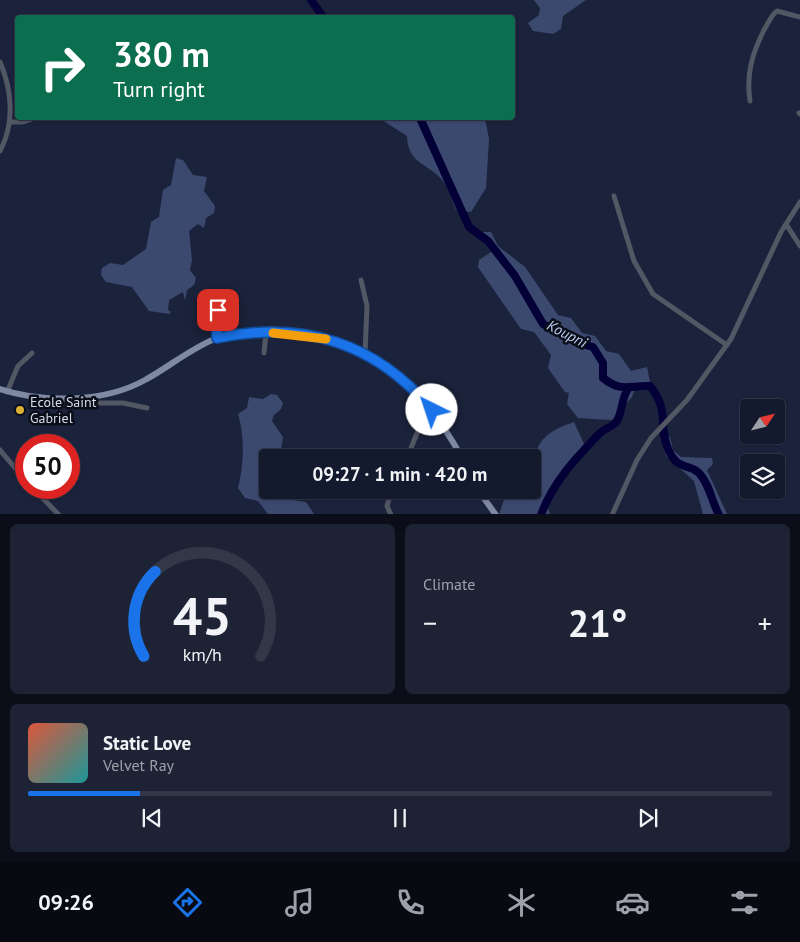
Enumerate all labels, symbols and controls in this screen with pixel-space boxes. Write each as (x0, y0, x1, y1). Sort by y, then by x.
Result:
text: 380 m (113, 31, 210, 77)
icon: right (30, 35, 95, 100)
text: Turn right (113, 75, 205, 103)
pin (197, 289, 239, 331)
icon: arrive (204, 296, 232, 324)
water label: Koupni (544, 315, 592, 352)
position arrow (405, 383, 457, 435)
place label: Ecole Saint Gabriel (30, 393, 97, 427)
north arrow (740, 399, 785, 444)
map controls (740, 399, 785, 499)
marker: Ecole Saint Gabriel (14, 404, 26, 416)
speed limit sign: 50 (15, 434, 80, 499)
button: layers (740, 454, 785, 499)
text: 09:27 · 1 min · 420 m (313, 462, 487, 486)
text: Climate (423, 574, 475, 594)
text: 45 (173, 582, 232, 649)
text: 21° (568, 598, 627, 647)
text: − (423, 604, 437, 641)
text: + (758, 604, 772, 641)
text: km/h (183, 643, 222, 666)
text: Static Love (103, 731, 191, 755)
text: Velvet Ray (103, 755, 174, 775)
icon: previous (138, 804, 166, 832)
icon: pause (386, 804, 414, 832)
icon: next (634, 804, 662, 832)
icon: directions (170, 885, 205, 920)
icon: music (282, 885, 317, 920)
icon: phone (393, 885, 428, 920)
icon: climate (504, 885, 539, 920)
icon: car (615, 885, 650, 920)
icon: filters (727, 885, 762, 920)
text: 09:26 (38, 888, 94, 916)

